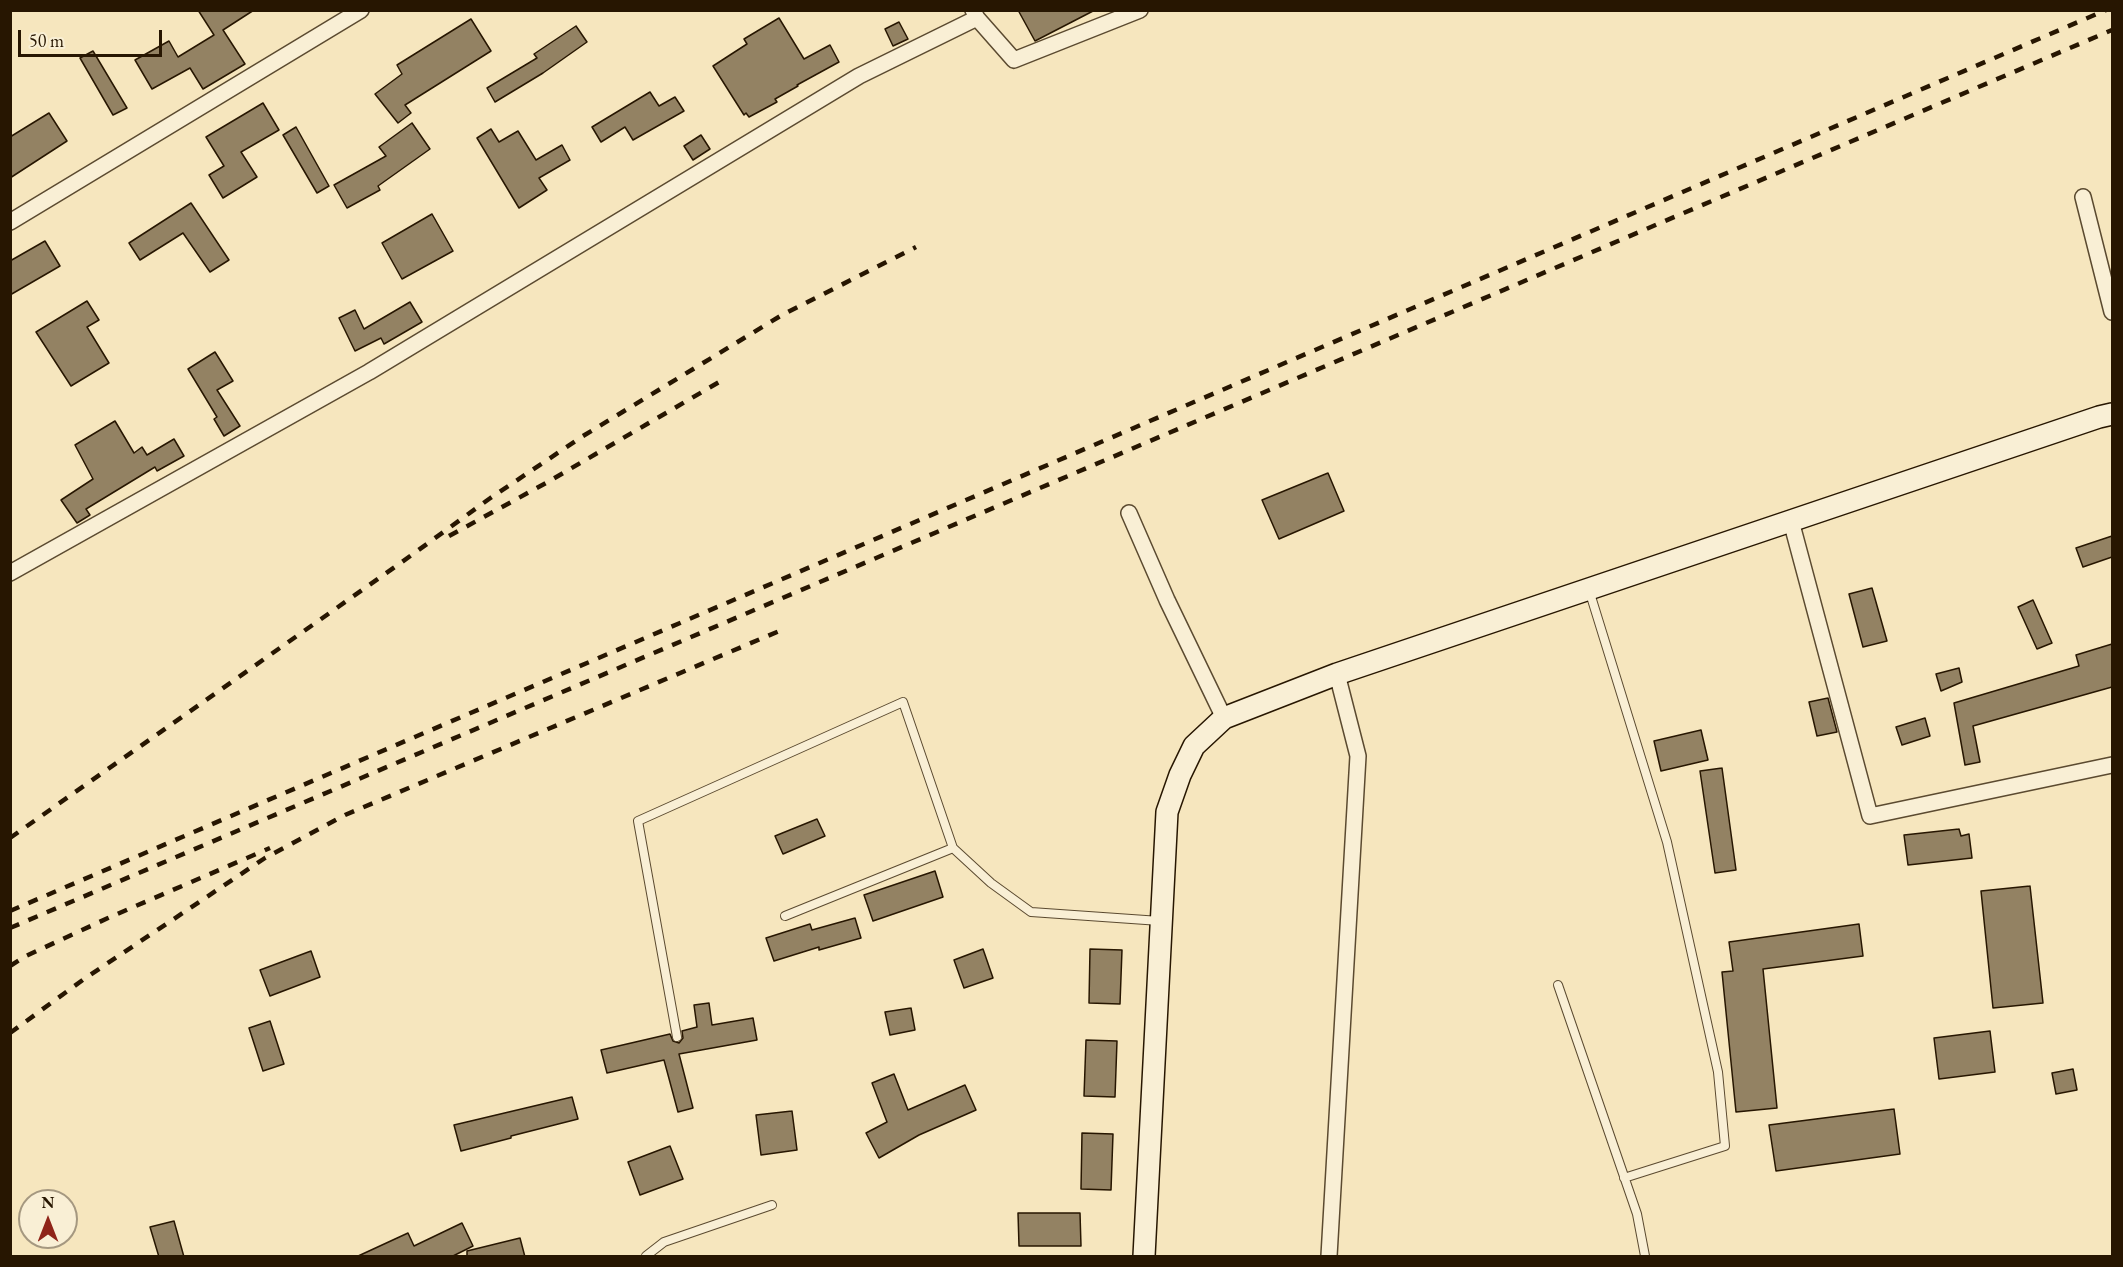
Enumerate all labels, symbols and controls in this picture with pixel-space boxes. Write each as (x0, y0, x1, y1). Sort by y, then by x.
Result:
scale bar (21, 18, 165, 56)
text: 50 m (29, 29, 64, 52)
north arrow (18, 1189, 78, 1249)
text: N (42, 1192, 54, 1213)

